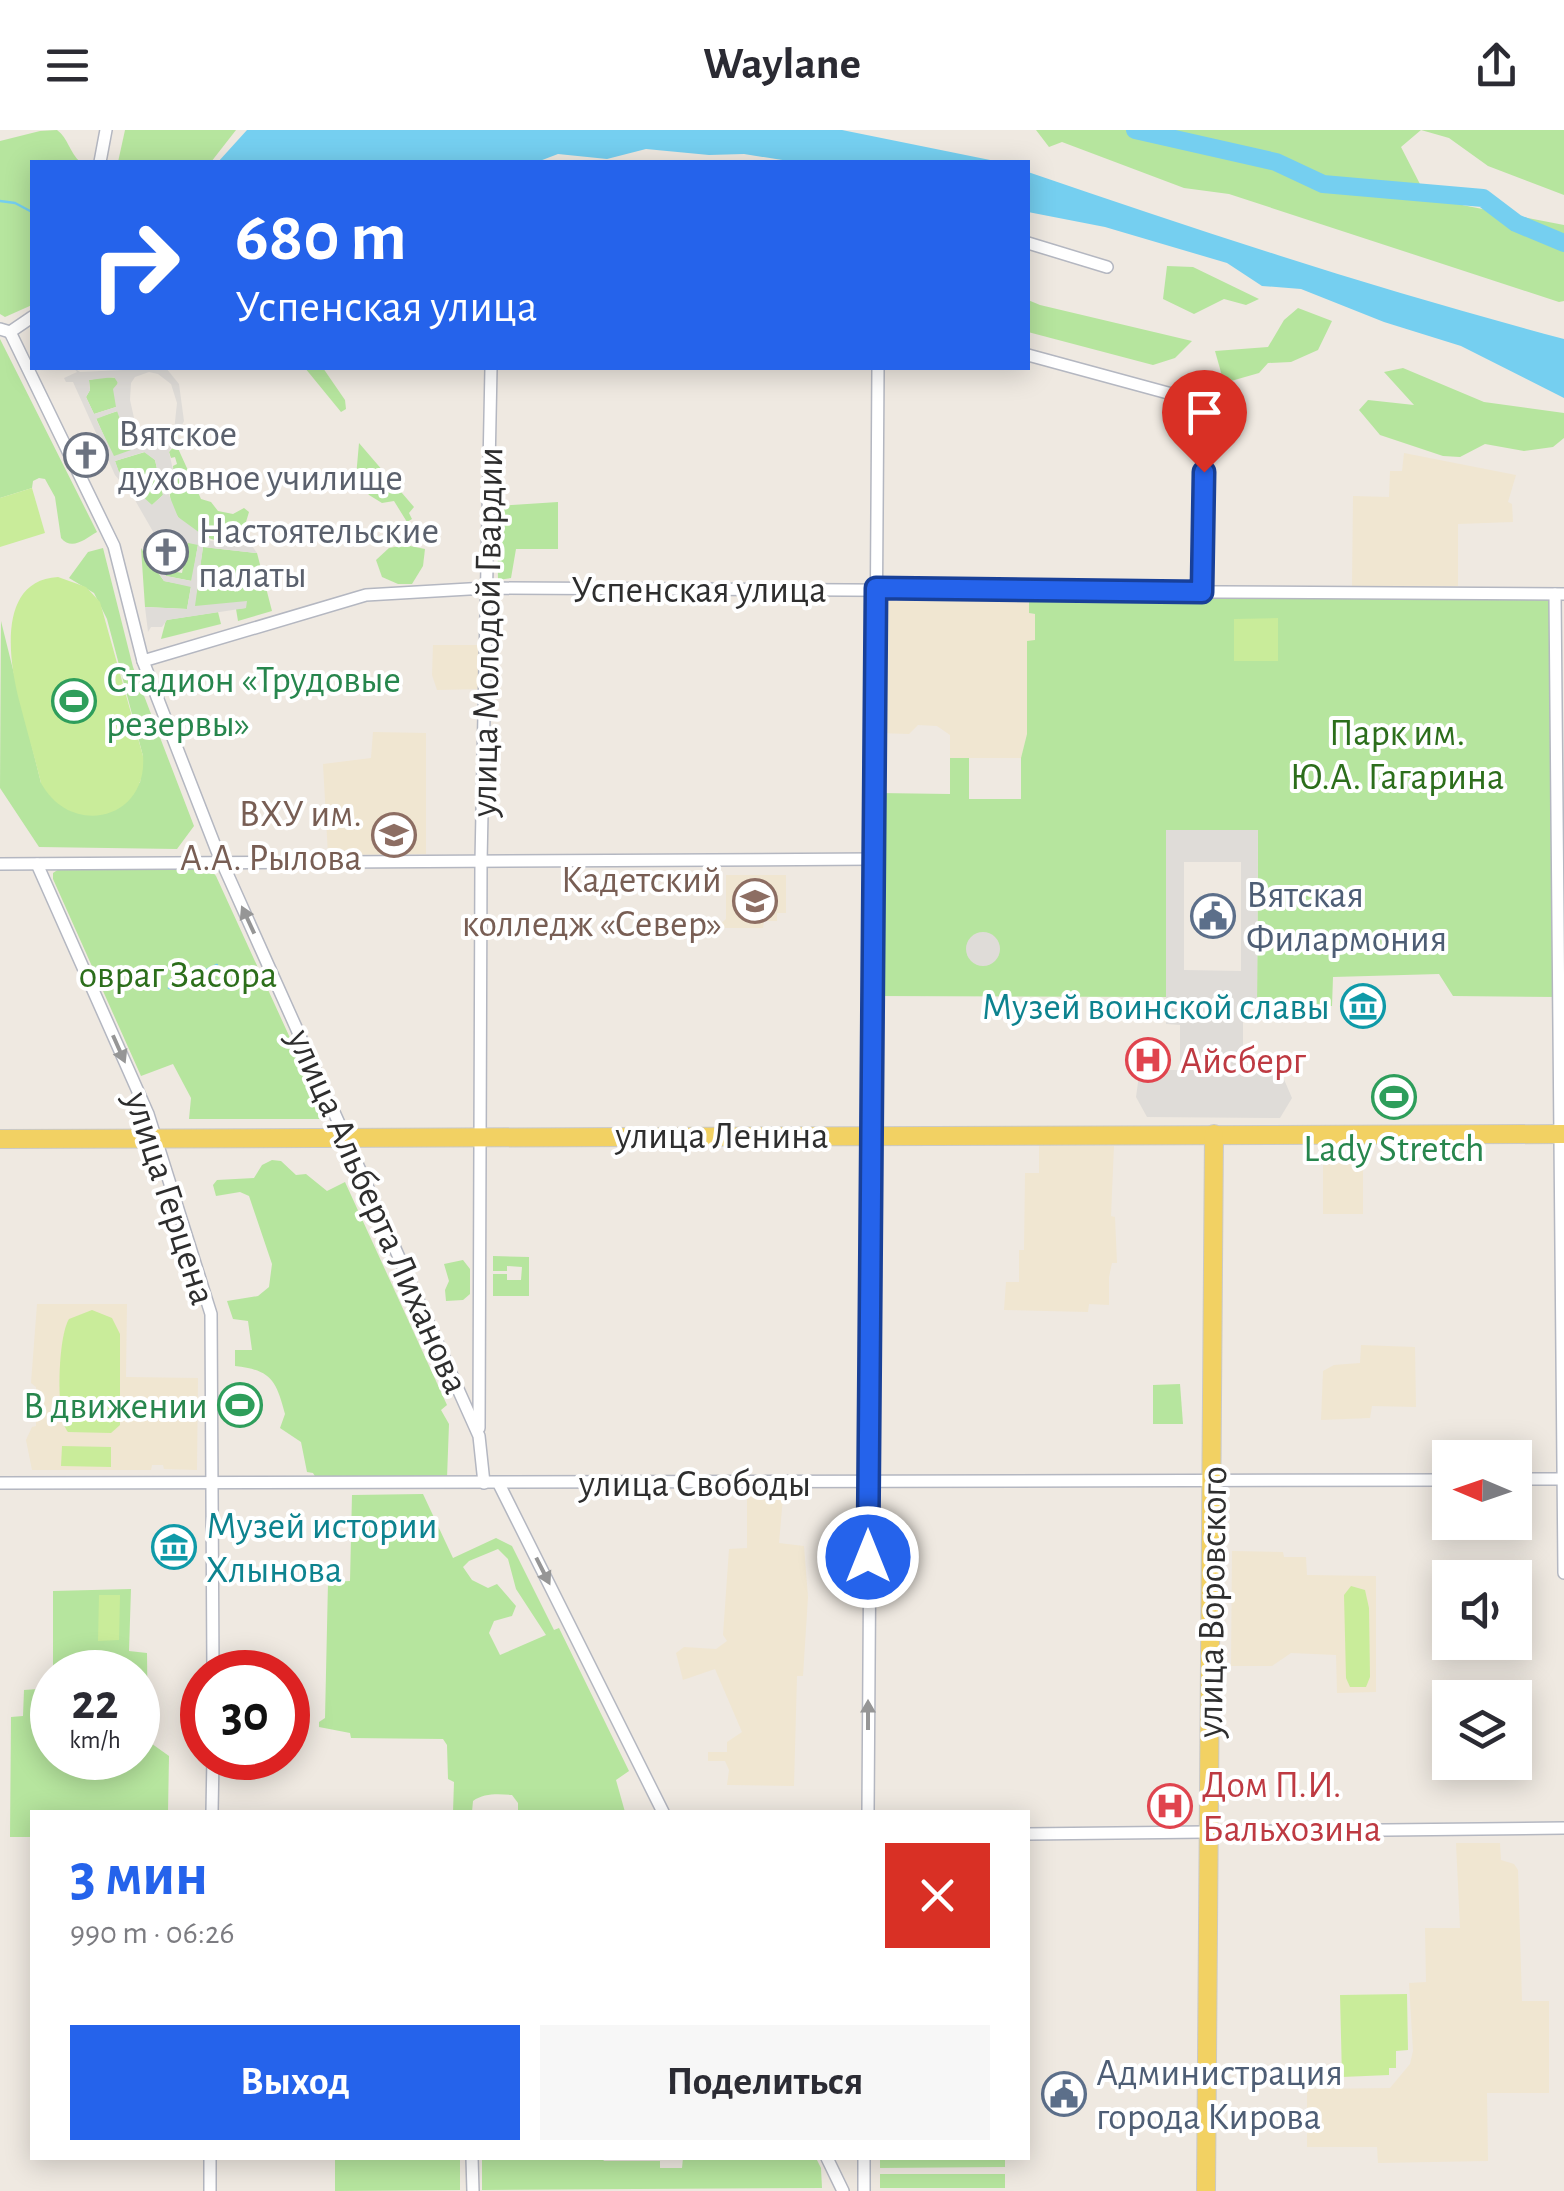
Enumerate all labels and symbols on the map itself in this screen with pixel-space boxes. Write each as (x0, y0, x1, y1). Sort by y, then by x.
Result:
pin (1162, 370, 1247, 473)
place label: Вятское духовное училище (118, 416, 403, 498)
church icon: Вятское духовное училище (63, 432, 109, 478)
street label: улица Молодой Гвардии (466, 447, 510, 818)
place label: Настоятельские палаты (198, 513, 439, 595)
church icon: Настоятельские палаты (143, 529, 189, 575)
street label: Успенская улица (571, 572, 827, 610)
place label: Стадион «Трудовые резервы» (106, 662, 401, 744)
sports icon: Стадион «Трудовые резервы» (51, 678, 97, 724)
park label: Парк им. Ю.А. Гагарина (1290, 715, 1504, 797)
place label: ВХУ им. А.А. Рылова (180, 796, 362, 878)
school or university icon: ВХУ им. А.А. Рылова (371, 812, 417, 858)
place label: Кадетский колледж «Север» (462, 862, 722, 944)
place label: Вятская Филармония (1246, 877, 1447, 959)
school or university icon: Кадетский колледж «Север» (732, 878, 778, 924)
public building icon: Вятская Филармония (1190, 893, 1236, 939)
one-way arrow (240, 905, 257, 934)
park label: овраг Засора (79, 957, 277, 995)
museum icon: Музей воинской славы (1340, 983, 1386, 1029)
place label: Музей воинской славы (982, 989, 1330, 1027)
street label: улица Альберта Лиханова (279, 1023, 475, 1400)
one-way arrow (111, 1034, 127, 1064)
hospital icon: Айсберг (1125, 1037, 1171, 1083)
place label: Айсберг (1180, 1043, 1307, 1081)
sports icon: Lady Stretch (1371, 1074, 1417, 1120)
street label: улица Герцена (116, 1086, 221, 1310)
street label: улица Ленина (614, 1118, 829, 1156)
place label: Lady Stretch (1303, 1131, 1485, 1169)
sports icon: В движении (217, 1382, 263, 1428)
place label: В движении (23, 1388, 208, 1426)
north arrow (1432, 1440, 1532, 1540)
street label: улица Свободы (578, 1466, 811, 1504)
street label: улица Воровского (1192, 1466, 1234, 1739)
position arrow (816, 1505, 920, 1609)
place label: Музей истории Хлынова (206, 1508, 438, 1590)
museum icon: Музей истории Хлынова (151, 1524, 197, 1570)
one-way arrow (534, 1557, 551, 1586)
speed limit sign: 30 (180, 1650, 310, 1780)
one-way arrow (860, 1699, 876, 1731)
place label: Дом П.И. Бальхозина (1202, 1767, 1381, 1849)
hospital icon: Дом П.И. Бальхозина (1147, 1783, 1193, 1829)
place label: Администрация города Кирова (1096, 2055, 1343, 2137)
public building icon: Администрация города Кирова (1041, 2071, 1087, 2117)

